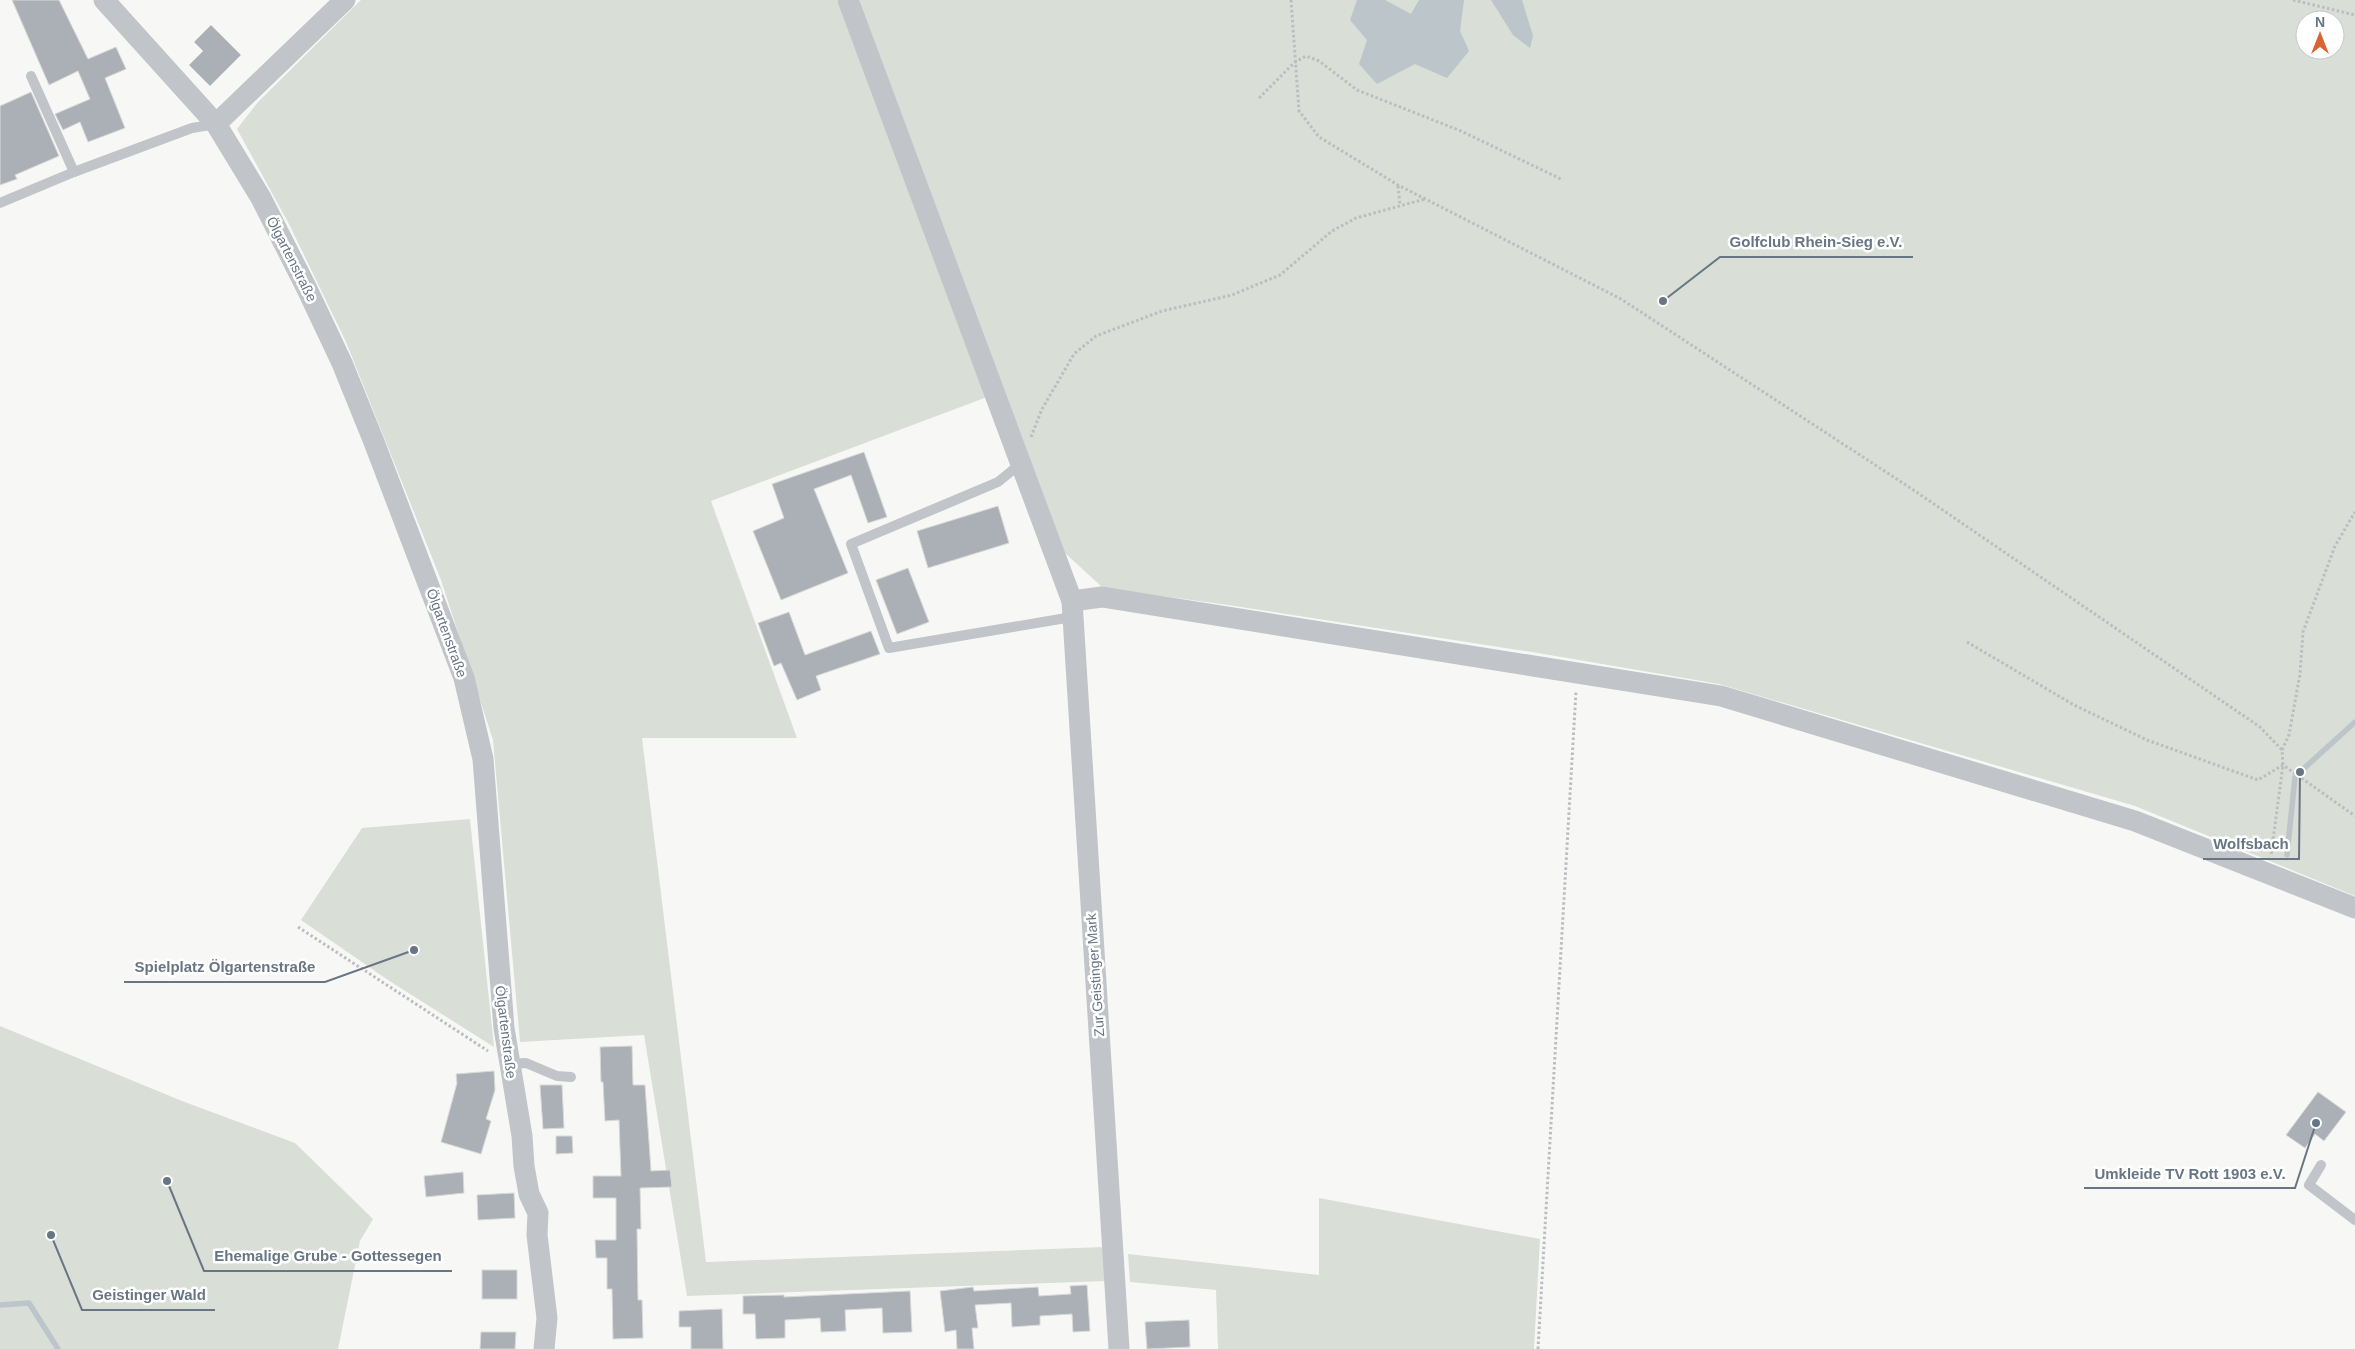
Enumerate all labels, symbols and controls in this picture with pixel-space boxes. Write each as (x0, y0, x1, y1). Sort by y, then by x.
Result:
north arrow (2295, 10, 2345, 60)
text: N (2315, 14, 2325, 30)
street label: Ölgartenstraße (264, 213, 321, 304)
callout: Golfclub Rhein-Sieg e.V. (1720, 227, 1913, 257)
text: Golfclub Rhein-Sieg e.V. (1730, 233, 1902, 250)
street label: Ölgartenstraße (424, 586, 471, 680)
callout: Wolfsbach (2203, 829, 2299, 859)
text: Wolfsbach (2213, 835, 2289, 852)
street label: Zur Geistinger Mark (1083, 912, 1107, 1037)
callout: Spielplatz Ölgartenstraße (124, 952, 325, 982)
text: Spielplatz Ölgartenstraße (135, 958, 315, 975)
street label: Ölgartenstraße (492, 985, 521, 1080)
callout: Umkleide TV Rott 1903 e.V. (2084, 1158, 2295, 1188)
text: Umkleide TV Rott 1903 e.V. (2094, 1165, 2286, 1182)
callout: Ehemalige Grube - Gottessegen (204, 1241, 452, 1271)
text: Ehemalige Grube - Gottessegen (214, 1247, 442, 1264)
callout: Geistinger Wald (82, 1280, 215, 1310)
text: Geistinger Wald (92, 1286, 206, 1303)

